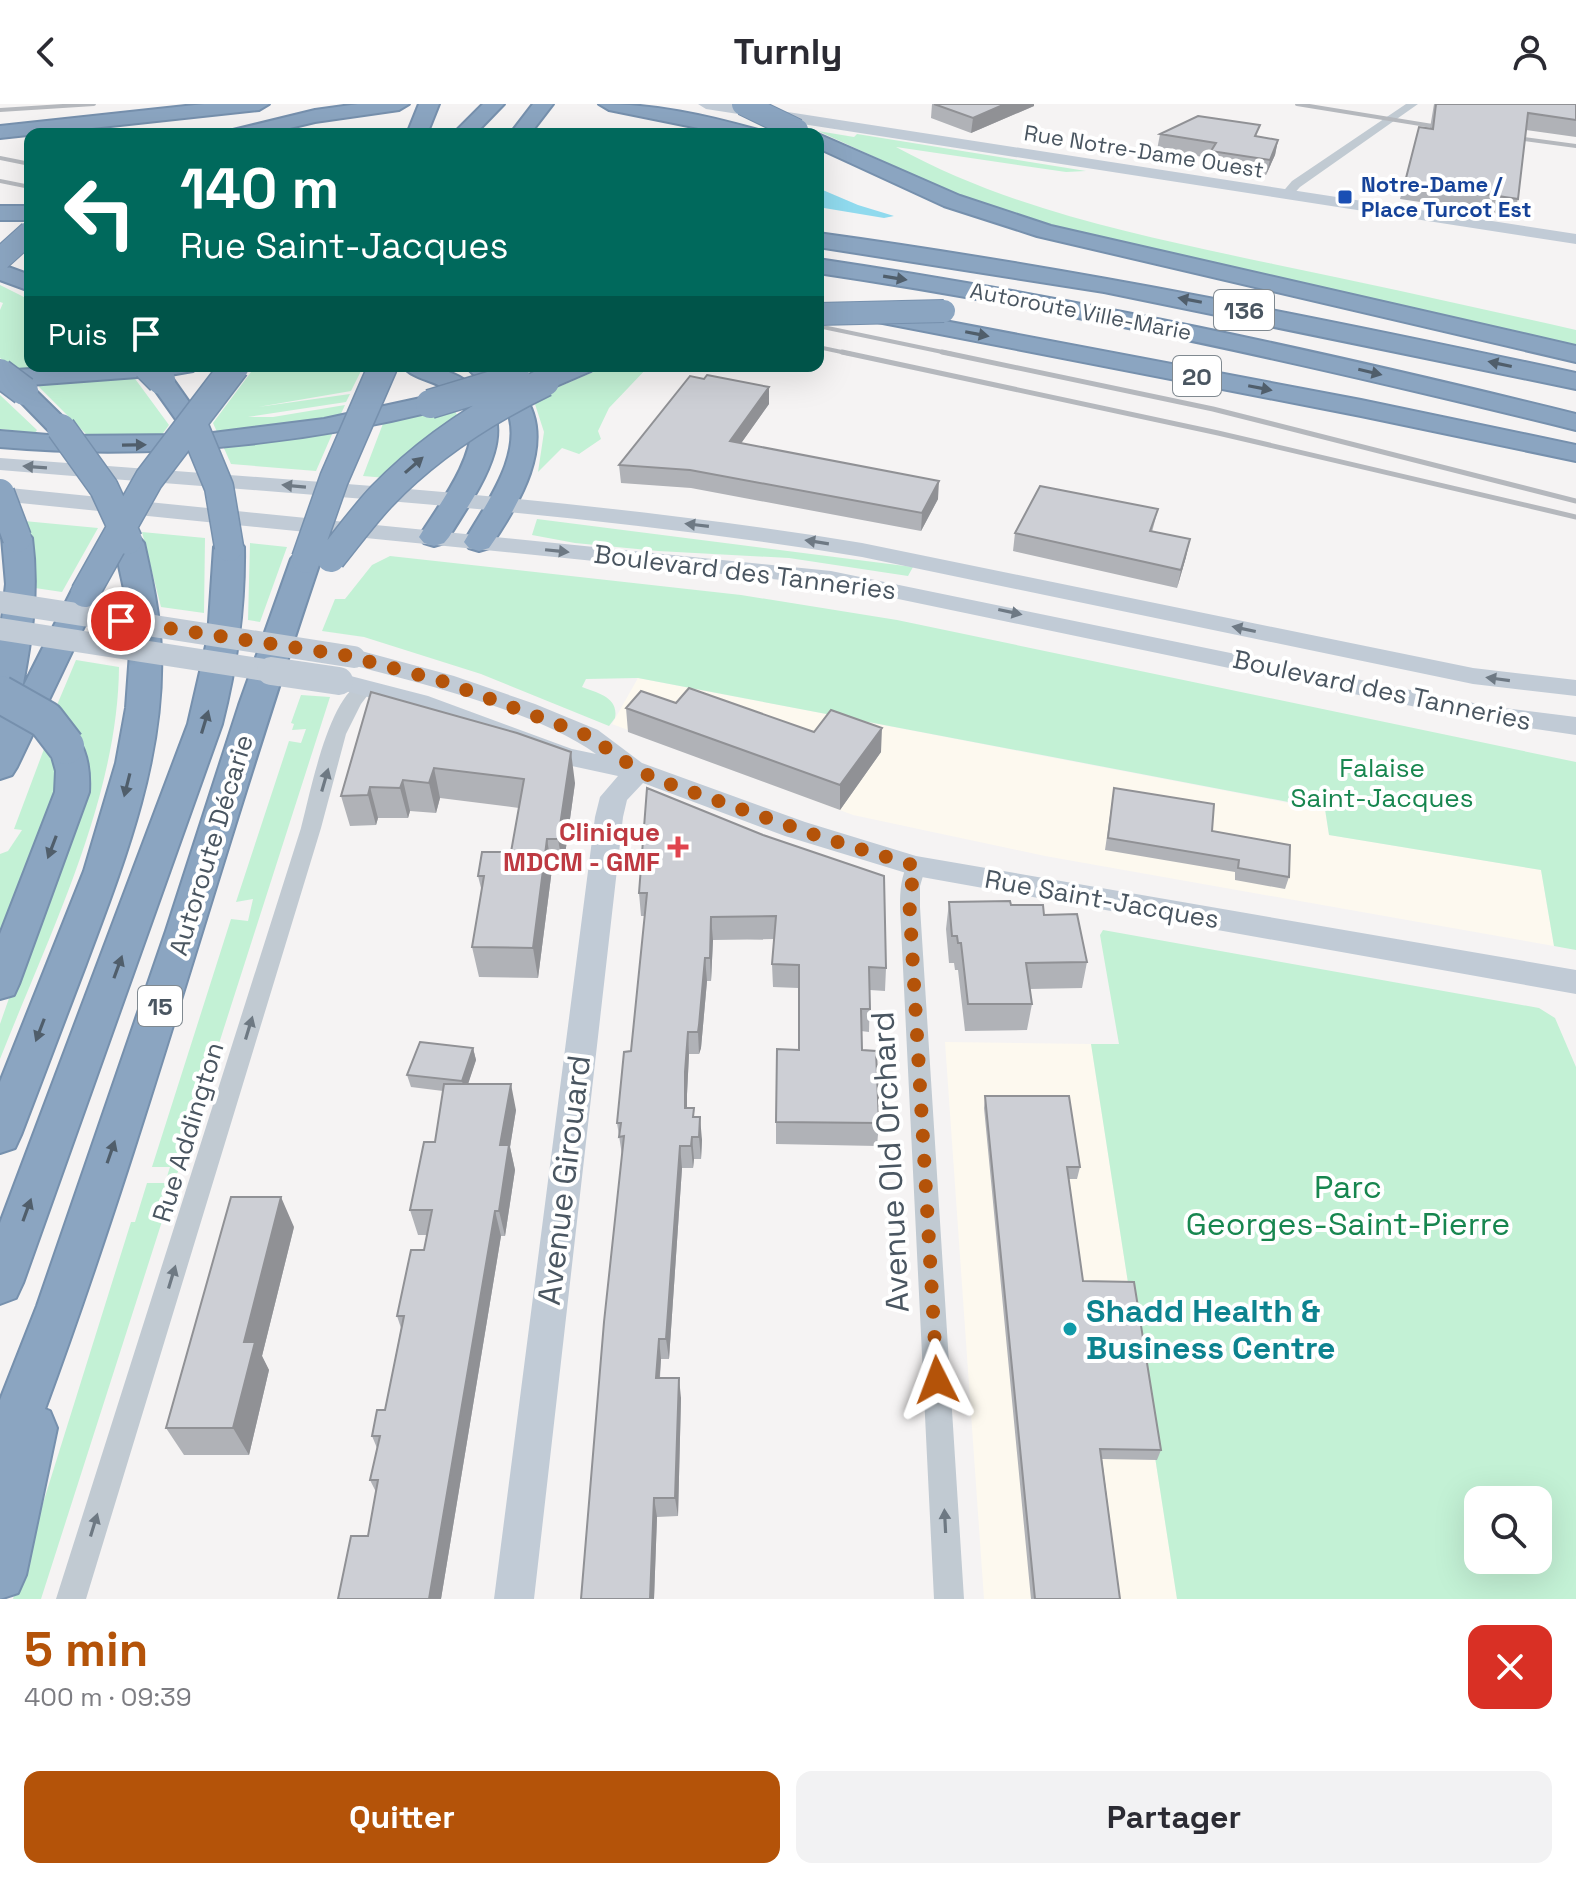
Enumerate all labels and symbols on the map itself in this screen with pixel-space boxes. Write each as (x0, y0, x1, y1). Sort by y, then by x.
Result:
street label: Rue Notre-Dame Ouest (1022, 118, 1266, 184)
place label: Notre-Dame / Place Turcot Est (1361, 170, 1532, 223)
marker: Notre-Dame / Place Turcot Est (1336, 188, 1354, 206)
one-way arrow (883, 272, 908, 285)
street label: Autoroute Ville-Marie (968, 276, 1194, 346)
road number: 136 (1214, 290, 1274, 330)
one-way arrow (1178, 293, 1203, 305)
one-way arrow (965, 329, 990, 341)
road number: 20 (1173, 356, 1221, 396)
one-way arrow (1487, 357, 1512, 370)
one-way arrow (1357, 366, 1382, 379)
one-way arrow (1248, 383, 1273, 395)
one-way arrow (122, 439, 147, 451)
one-way arrow (404, 457, 424, 474)
one-way arrow (22, 460, 47, 473)
one-way arrow (281, 479, 306, 492)
one-way arrow (684, 518, 709, 531)
one-way arrow (804, 536, 829, 548)
street label: Boulevard des Tanneries (592, 537, 898, 607)
one-way arrow (545, 544, 570, 557)
pin (87, 587, 155, 655)
one-way arrow (998, 606, 1023, 619)
one-way arrow (1231, 622, 1256, 634)
street label: Boulevard des Tanneries (1230, 642, 1534, 738)
one-way arrow (1486, 673, 1511, 685)
one-way arrow (199, 709, 212, 733)
street label: Autoroute Décarie (161, 730, 261, 960)
park label: Falaise Saint-Jacques (1291, 751, 1473, 815)
one-way arrow (319, 767, 332, 791)
one-way arrow (121, 773, 133, 798)
place label: Clinique MDCM - GMF (503, 815, 660, 879)
one-way arrow (45, 835, 58, 859)
marker: Clinique MDCM - GMF (667, 836, 689, 858)
street label: Rue Saint-Jacques (982, 862, 1222, 936)
one-way arrow (112, 954, 125, 978)
road number: 15 (138, 986, 182, 1026)
street label: Avenue Old Orchard (862, 1010, 918, 1314)
one-way arrow (244, 1016, 256, 1040)
one-way arrow (33, 1018, 46, 1042)
street label: Rue Addington (144, 1038, 232, 1226)
street label: Avenue Girouard (529, 1053, 599, 1307)
one-way arrow (106, 1140, 118, 1164)
park label: Parc Georges-Saint-Pierre (1186, 1167, 1510, 1244)
one-way arrow (21, 1198, 34, 1222)
one-way arrow (166, 1264, 179, 1288)
place label: Shadd Health & Business Centre (1086, 1291, 1336, 1368)
marker: Shadd Health & Business Centre (1061, 1320, 1079, 1338)
position arrow (895, 1338, 979, 1422)
one-way arrow (938, 1508, 951, 1533)
one-way arrow (88, 1512, 101, 1536)

